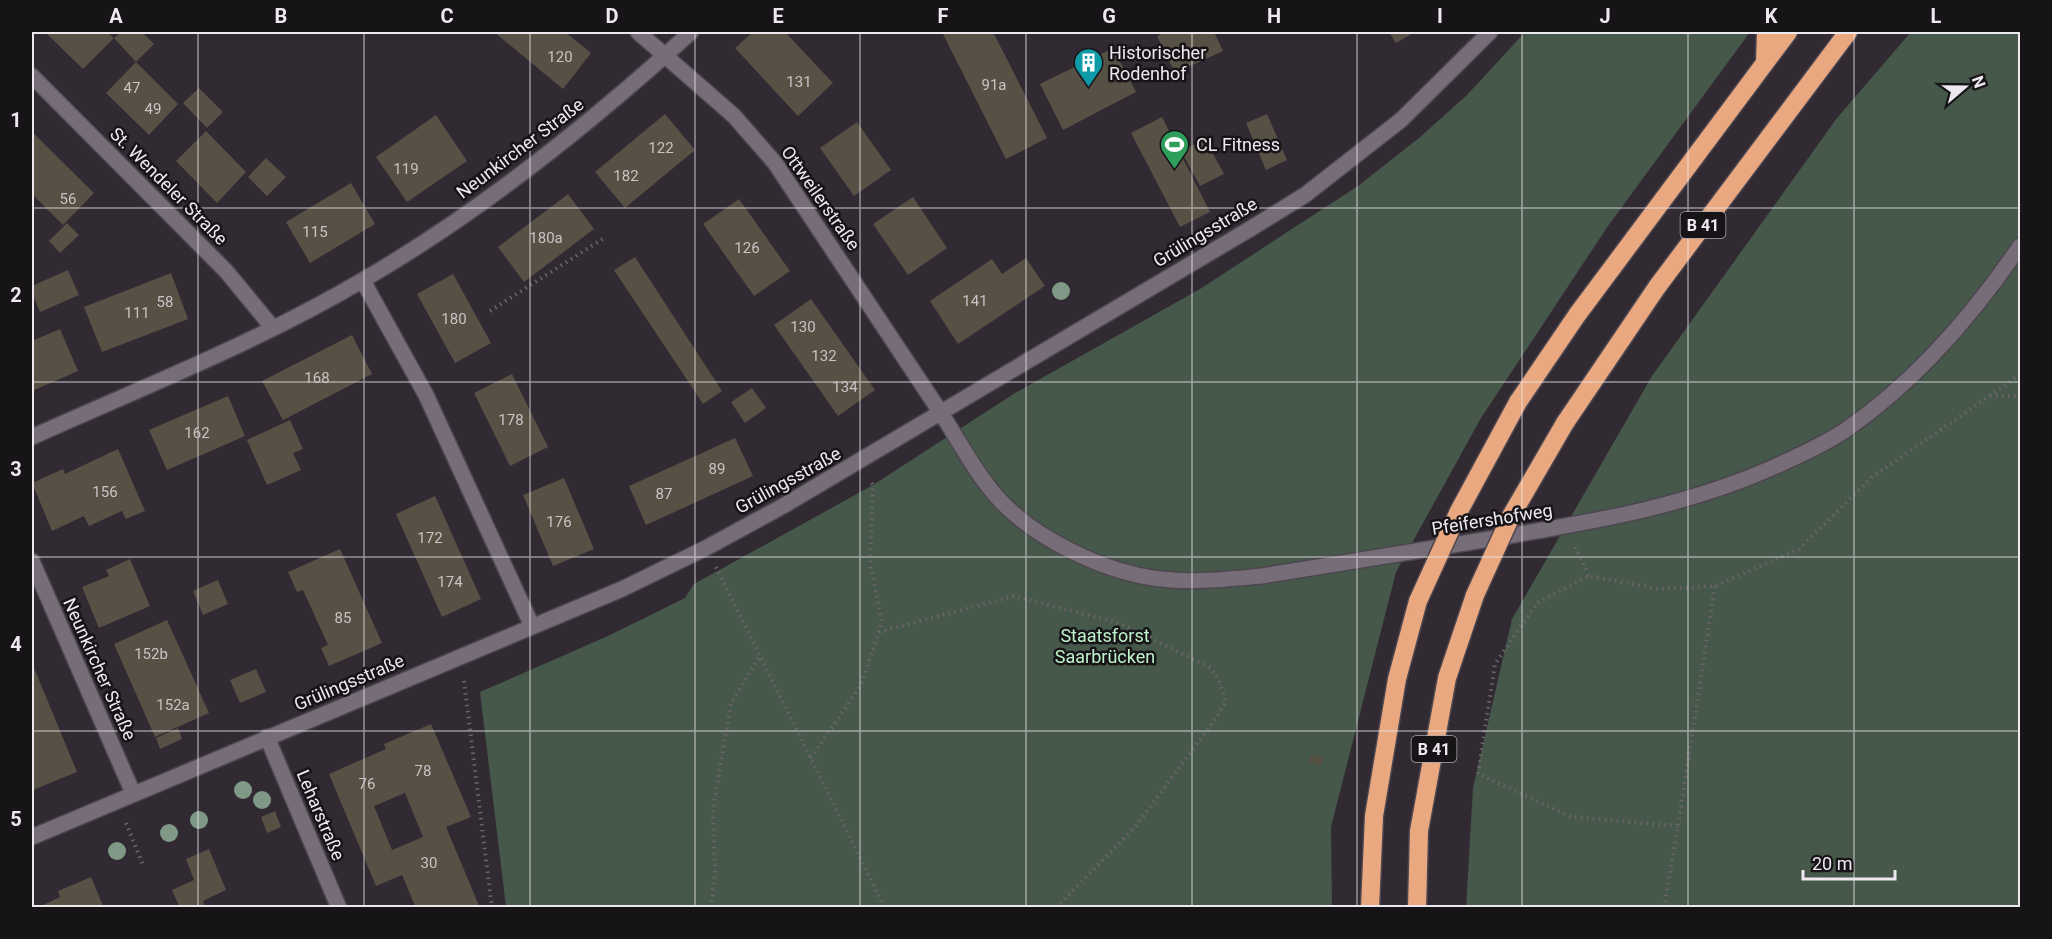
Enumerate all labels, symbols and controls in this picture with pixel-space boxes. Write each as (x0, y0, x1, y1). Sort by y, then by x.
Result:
text: A (109, 4, 123, 28)
text: B (275, 4, 287, 28)
text: C (440, 4, 454, 28)
text: D (606, 4, 619, 28)
text: E (772, 4, 784, 28)
text: F (938, 4, 949, 28)
text: G (1102, 4, 1116, 28)
text: H (1267, 4, 1281, 28)
text: I (1437, 4, 1443, 28)
text: J (1599, 4, 1611, 28)
text: K (1765, 4, 1778, 28)
text: L (1931, 4, 1942, 28)
place label: Historischer Rodenhof (1109, 42, 1206, 84)
building icon: Historischer Rodenhof (1072, 46, 1104, 88)
house number: 120 (547, 48, 573, 66)
north arrow (1935, 57, 1995, 117)
house number: 131 (786, 73, 812, 91)
text: N (1968, 73, 1989, 91)
house number: 91a (981, 76, 1007, 94)
house number: 47 (124, 79, 140, 97)
street label: Neunkircher Straße (452, 93, 588, 203)
house number: 49 (145, 100, 161, 118)
text: 1 (10, 108, 22, 132)
street label: St. Wendeler Straße (106, 123, 232, 249)
sports icon: CL Fitness (1159, 128, 1191, 170)
place label: CL Fitness (1196, 134, 1280, 155)
house number: 122 (648, 139, 674, 157)
street label: Ottweilerstraße (777, 142, 865, 254)
house number: 119 (393, 160, 419, 178)
house number: 182 (613, 167, 639, 185)
house number: 56 (60, 190, 76, 208)
street label: Grülingsstraße (1149, 193, 1261, 271)
road number: B 41 (1680, 212, 1726, 238)
house number: 115 (302, 223, 328, 241)
house number: 180a (529, 229, 563, 247)
house number: 126 (734, 239, 760, 257)
text: 2 (10, 283, 22, 307)
house number: 141 (962, 292, 988, 310)
house number: 58 (157, 293, 173, 311)
house number: 111 (124, 304, 150, 322)
house number: 180 (441, 310, 467, 328)
house number: 130 (790, 318, 816, 336)
house number: 132 (811, 347, 837, 365)
house number: 168 (304, 369, 330, 387)
house number: 134 (832, 378, 858, 396)
house number: 178 (498, 411, 524, 429)
house number: 162 (184, 424, 210, 442)
street label: Grülingsstraße (732, 442, 844, 518)
text: 3 (10, 457, 22, 481)
house number: 89 (709, 460, 725, 478)
house number: 156 (92, 483, 118, 501)
house number: 87 (656, 485, 672, 503)
street label: Pfeifershofweg (1430, 499, 1554, 539)
house number: 176 (546, 513, 572, 531)
house number: 172 (417, 529, 443, 547)
house number: 174 (437, 573, 463, 591)
street label: Neunkircher Straße (59, 595, 141, 743)
house number: 85 (335, 609, 351, 627)
park label: Staatsforst Saarbrücken (1055, 625, 1155, 667)
text: 4 (10, 632, 22, 656)
house number: 152b (134, 645, 168, 663)
street label: Grülingsstraße (291, 649, 407, 715)
house number: 152a (156, 696, 190, 714)
road number: B 41 (1412, 736, 1456, 762)
house number: 78 (415, 762, 431, 780)
street label: Leharstraße (293, 767, 349, 863)
house number: 76 (359, 775, 375, 793)
text: 5 (10, 807, 22, 831)
scale bar (1803, 843, 1894, 881)
text: 20 m (1812, 853, 1852, 874)
house number: 30 (421, 854, 437, 872)

